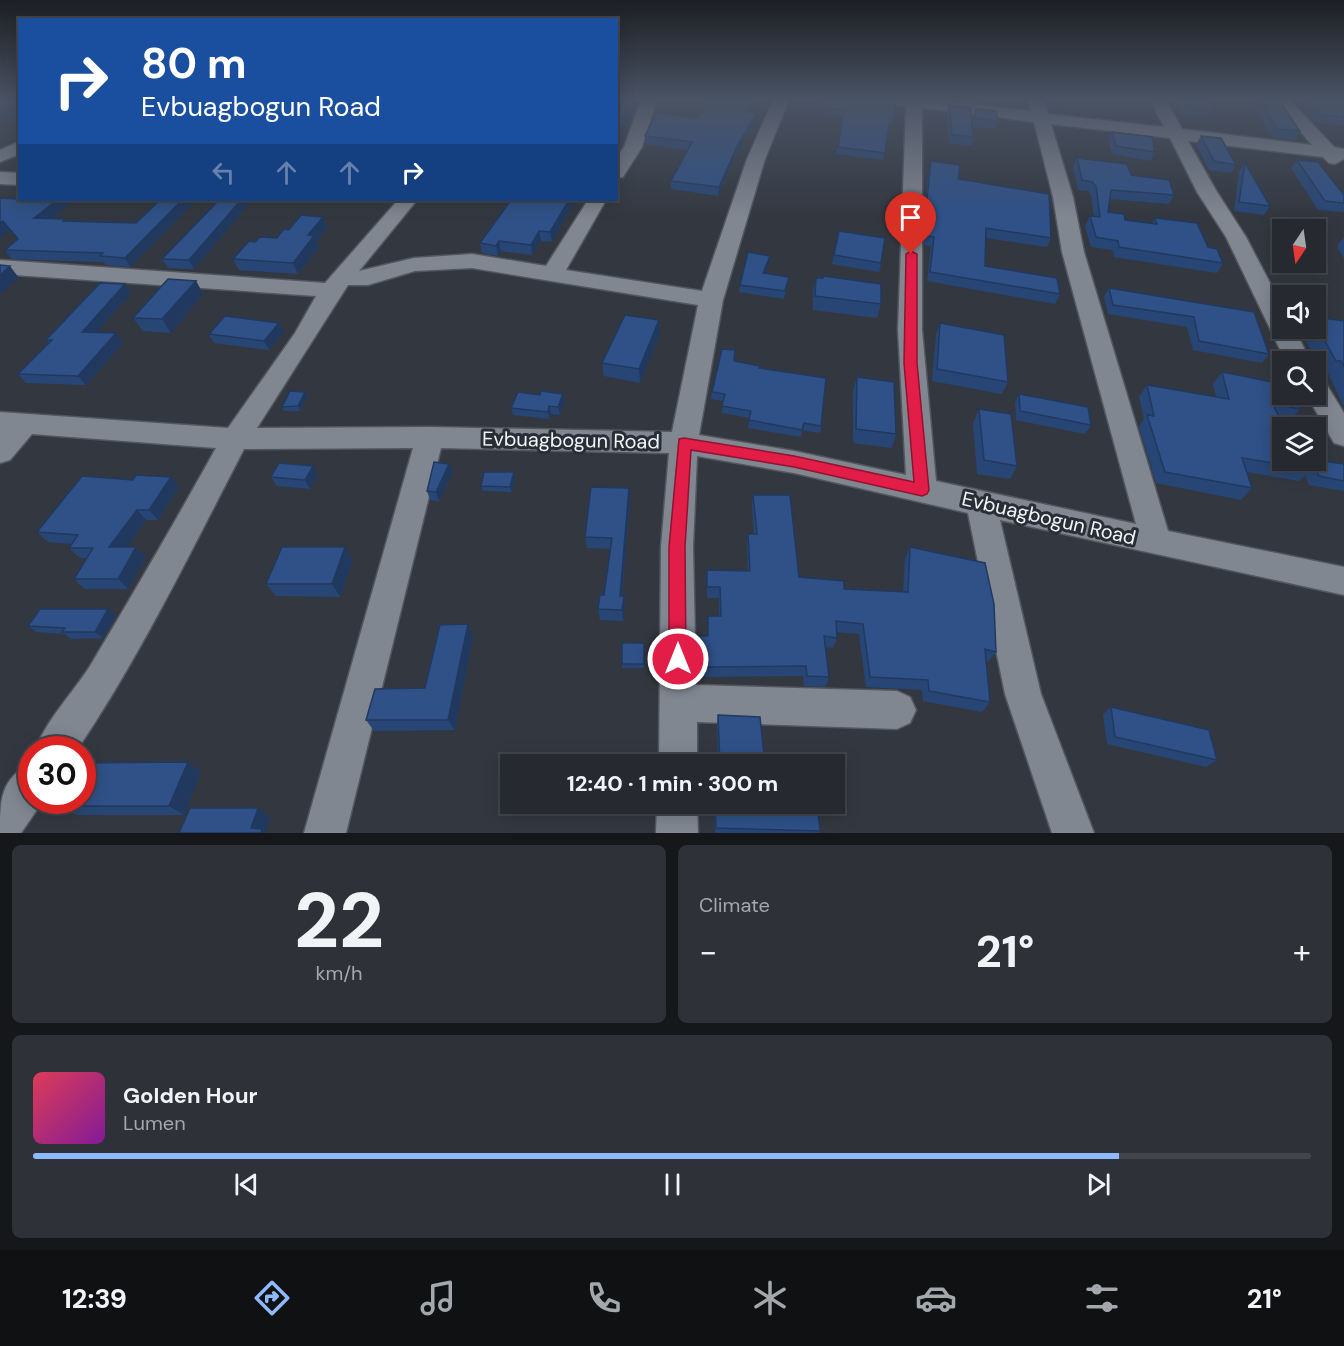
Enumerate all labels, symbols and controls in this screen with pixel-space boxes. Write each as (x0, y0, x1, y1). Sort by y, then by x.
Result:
text: 80 m (141, 36, 247, 91)
icon: right (42, 42, 120, 120)
text: Evbuagbogun Road (141, 89, 381, 124)
icon: left (207, 156, 240, 189)
icon: ahead (270, 156, 303, 189)
icon: ahead (333, 156, 366, 189)
icon: right (396, 156, 429, 189)
pin (885, 192, 936, 254)
icon: arrive (894, 201, 927, 234)
north arrow (1272, 219, 1326, 273)
map controls (1272, 219, 1326, 471)
button: sound (1272, 285, 1326, 339)
button: search (1272, 351, 1326, 405)
button: layers (1272, 417, 1326, 471)
street label: Evbuagbogun Road (482, 425, 660, 455)
street label: Evbuagbogun Road (959, 485, 1139, 551)
position arrow (646, 627, 710, 691)
speed limit sign: 30 (18, 736, 96, 814)
text: 12:40 · 1 min · 300 m (567, 769, 778, 798)
text: 22 (294, 870, 384, 971)
text: Climate (699, 892, 770, 918)
text: 21° (976, 922, 1034, 981)
text: − (699, 930, 717, 973)
text: + (1293, 930, 1311, 973)
text: km/h (315, 960, 363, 986)
text: Golden Hour (123, 1081, 258, 1110)
text: Lumen (123, 1110, 186, 1136)
icon: previous (230, 1168, 263, 1201)
icon: pause (656, 1168, 689, 1201)
icon: next (1082, 1168, 1115, 1201)
icon: directions (251, 1277, 293, 1319)
icon: music (417, 1277, 459, 1319)
icon: phone (583, 1277, 625, 1319)
icon: climate (749, 1277, 791, 1319)
icon: car (915, 1277, 957, 1319)
icon: filters (1081, 1277, 1123, 1319)
text: 12:39 (62, 1281, 127, 1316)
text: 21° (1247, 1281, 1282, 1316)

